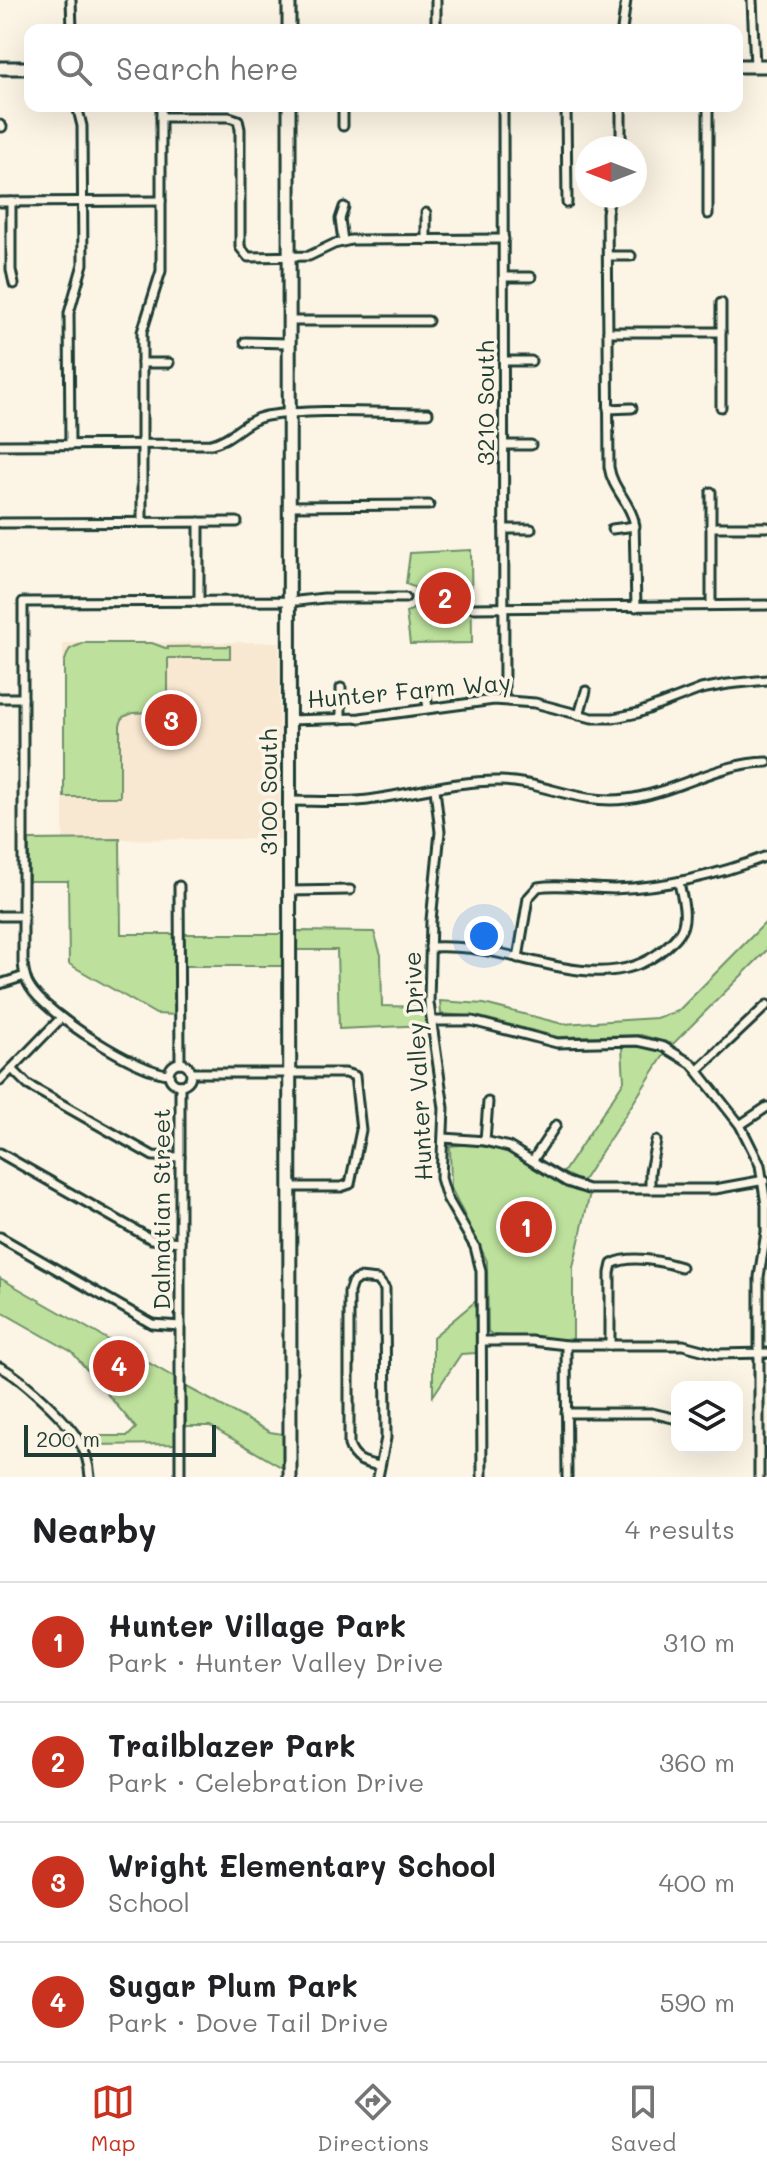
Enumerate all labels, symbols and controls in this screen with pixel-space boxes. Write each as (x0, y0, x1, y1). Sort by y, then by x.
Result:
search box (24, 24, 743, 112)
icon: search (52, 46, 96, 90)
text: Search here (116, 48, 299, 88)
north arrow (575, 136, 647, 208)
street label: 3210 South (469, 340, 500, 466)
pin: 2 (419, 568, 471, 628)
street label: Hunter Farm Way (306, 666, 512, 714)
pin: 3 (145, 690, 197, 750)
street label: 3100 South (252, 728, 283, 856)
your location (464, 916, 504, 956)
street label: Hunter Valley Drive (396, 951, 438, 1181)
street label: Dalmatian Street (145, 1108, 176, 1310)
pin: 1 (500, 1197, 552, 1257)
pin: 4 (93, 1336, 145, 1396)
map controls (671, 1381, 743, 1453)
button: layers (671, 1381, 743, 1453)
scale bar (24, 1421, 216, 1457)
text: 200 m (36, 1424, 100, 1453)
text: Nearby (32, 1507, 157, 1552)
text: 4 results (625, 1512, 735, 1546)
text: Hunter Village Park (108, 1605, 406, 1645)
text: 1 (52, 1625, 64, 1659)
text: 310 m (663, 1625, 735, 1659)
text: Park · Hunter Valley Drive (108, 1645, 444, 1679)
text: Trailblazer Park (108, 1725, 356, 1765)
text: 2 (51, 1745, 65, 1779)
text: 360 m (659, 1745, 735, 1779)
text: Park · Celebration Drive (108, 1765, 424, 1799)
text: Wright Elementary School (108, 1845, 496, 1885)
text: 3 (50, 1865, 66, 1899)
text: 400 m (659, 1865, 735, 1899)
text: School (108, 1885, 190, 1919)
text: Sugar Plum Park (108, 1965, 358, 2005)
text: 4 (50, 1985, 66, 2019)
text: 590 m (659, 1985, 735, 2019)
text: Park · Dove Tail Drive (108, 2005, 389, 2039)
tab: Map (91, 2080, 136, 2157)
tab: Directions (317, 2080, 429, 2157)
tab: Saved (611, 2080, 676, 2157)

